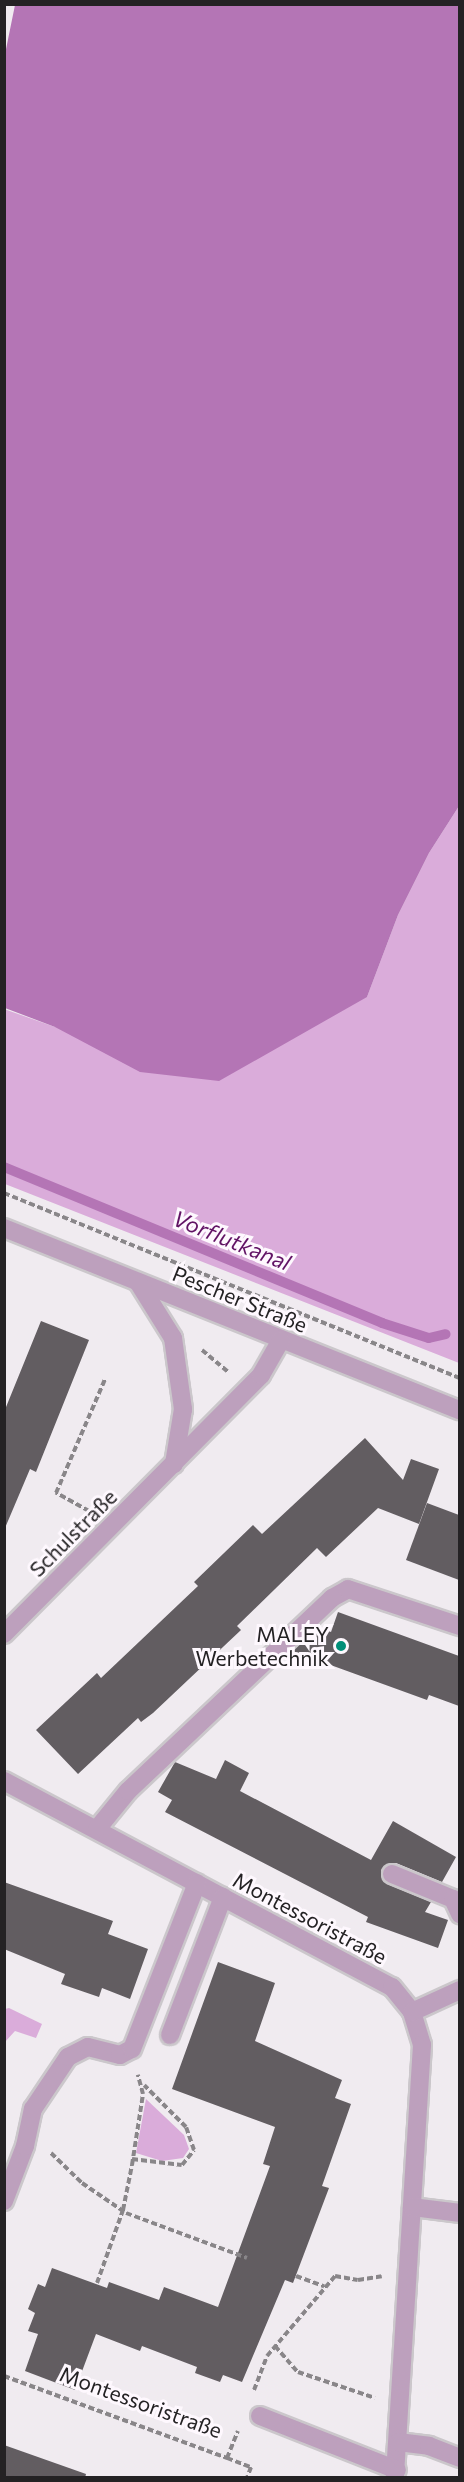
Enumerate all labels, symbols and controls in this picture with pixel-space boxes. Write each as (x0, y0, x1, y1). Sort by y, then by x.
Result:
water label: Vorflutkanal (169, 1204, 295, 1276)
street label: Pescher Straße (169, 1261, 311, 1337)
street label: Schulstraße (24, 1484, 122, 1582)
place label: MALEY Werbetechnik (195, 1621, 329, 1671)
marker: MALEY Werbetechnik (334, 1639, 348, 1653)
street label: Montessoristraße (229, 1867, 391, 1969)
street label: Montessoristraße (57, 2361, 225, 2443)

